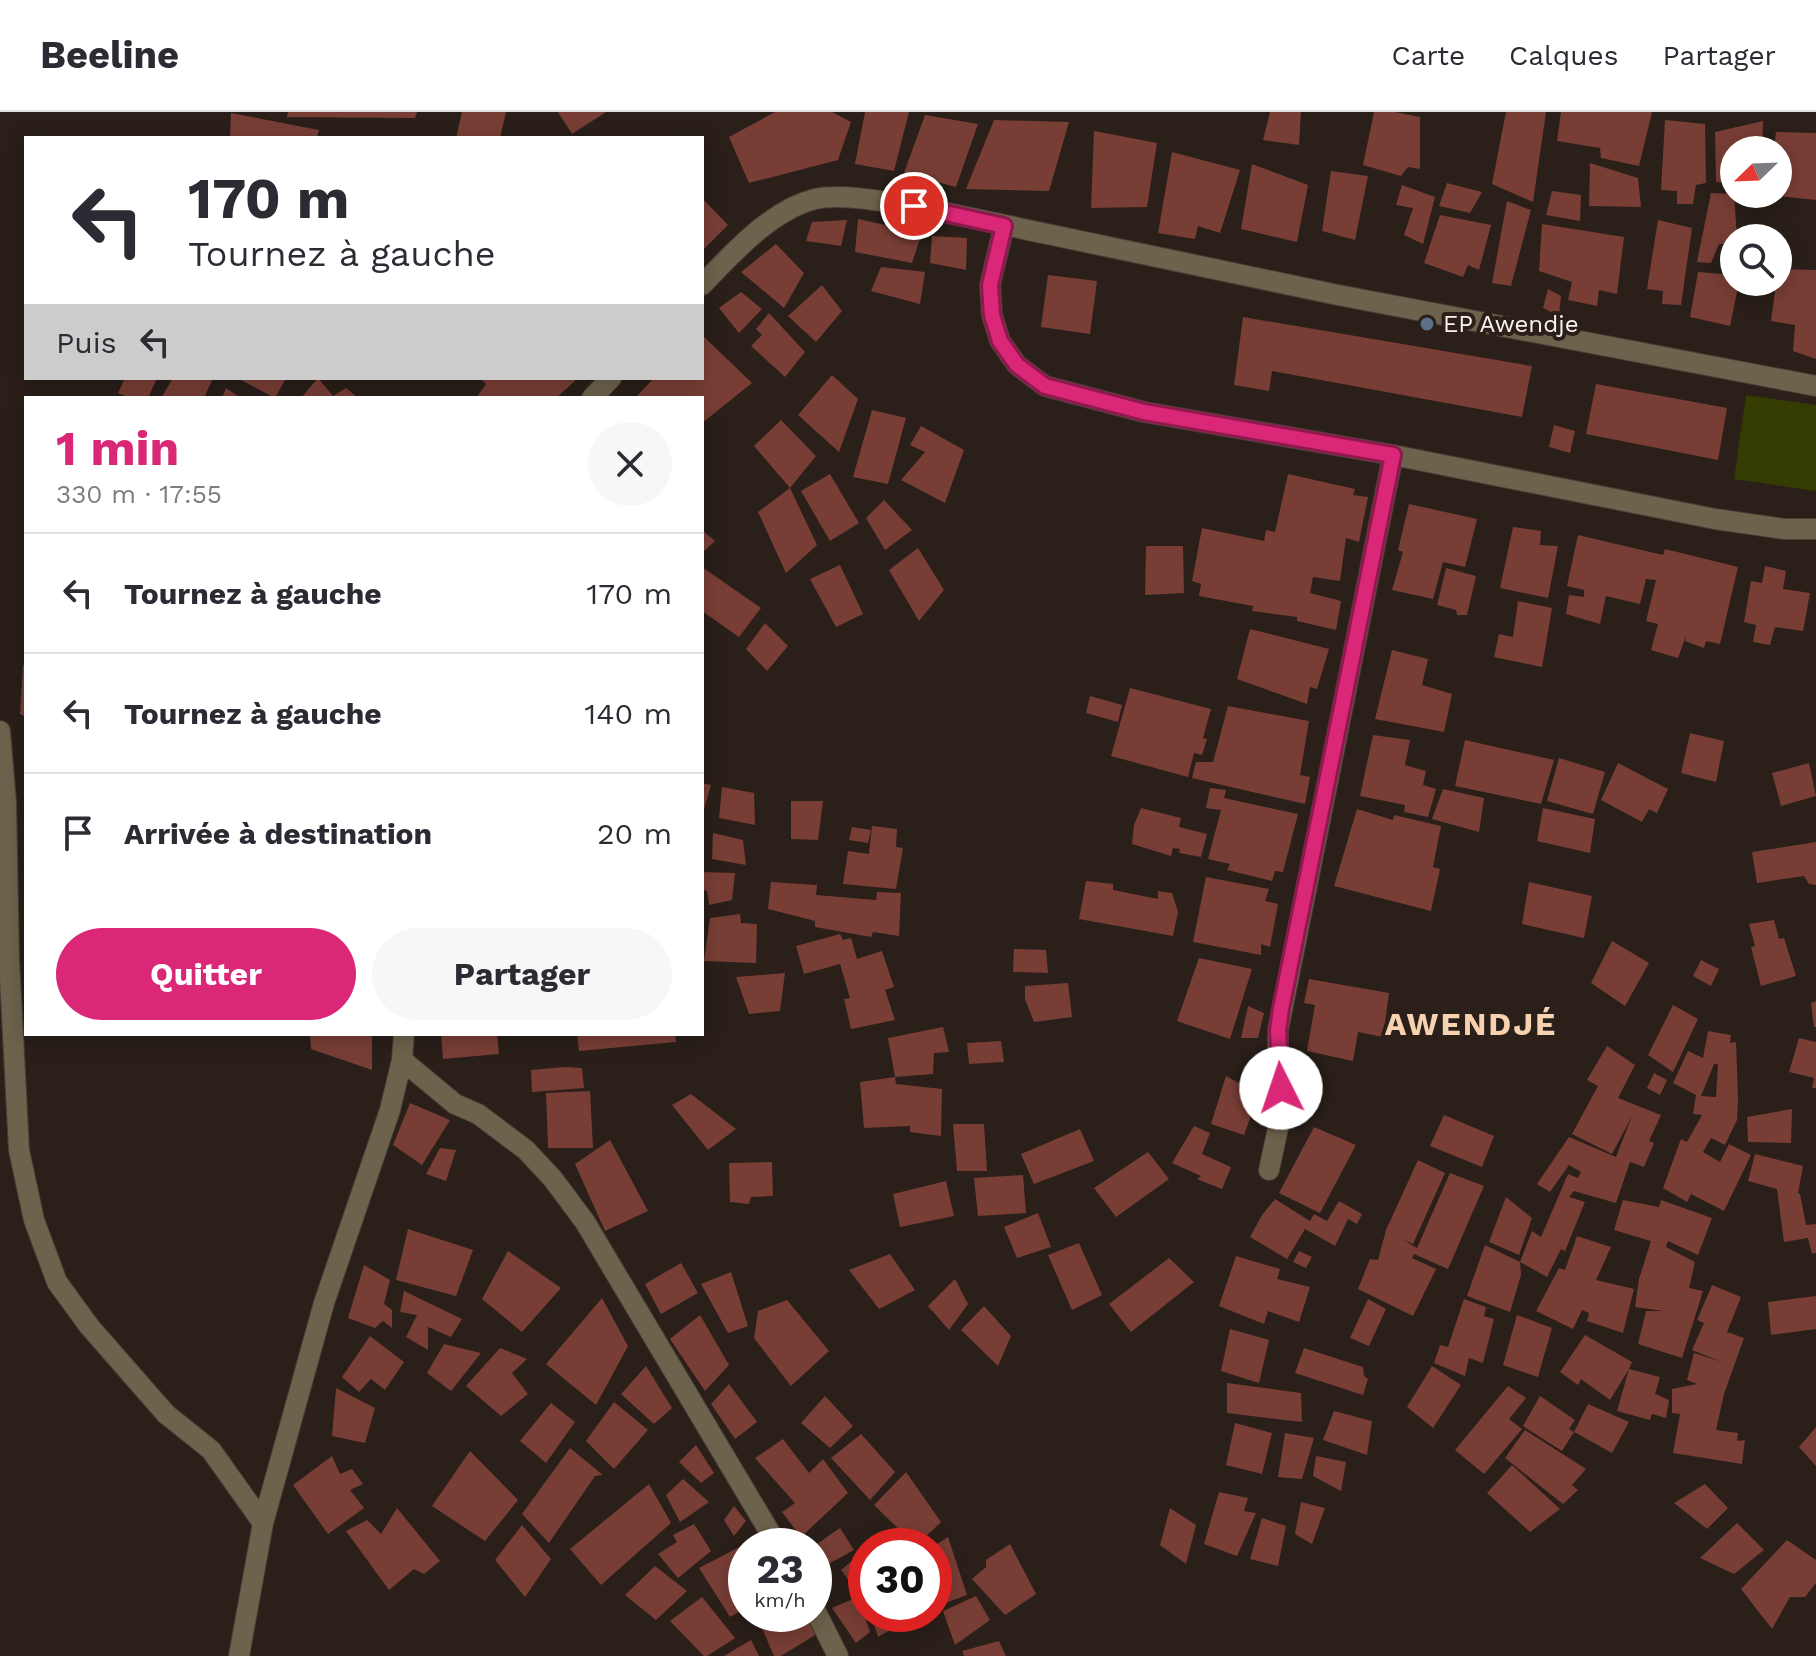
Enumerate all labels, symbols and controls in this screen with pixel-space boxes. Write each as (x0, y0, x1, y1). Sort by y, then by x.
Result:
text: Beeline (40, 33, 179, 77)
text: Carte (1392, 39, 1465, 72)
text: Calques (1509, 39, 1618, 72)
text: Partager (1662, 39, 1776, 72)
north arrow (1720, 136, 1792, 208)
map controls (1720, 136, 1792, 296)
text: 170 m (188, 166, 350, 232)
icon: left (56, 168, 160, 272)
pin (880, 172, 948, 240)
icon: arrive (892, 184, 936, 228)
button: search (1720, 224, 1792, 296)
text: Tournez à gauche (188, 233, 496, 275)
place label: EP Awendje (1443, 310, 1579, 338)
marker: EP Awendje (1418, 315, 1436, 333)
icon: left (133, 320, 177, 364)
text: Puis (56, 325, 117, 360)
text: 1 min (56, 420, 179, 477)
button: close (588, 422, 672, 506)
text: 330 m · 17:55 (56, 479, 222, 509)
icon: left (56, 571, 100, 615)
text: Tournez à gauche (124, 576, 382, 611)
text: 170 m (587, 576, 672, 611)
icon: left (56, 691, 100, 735)
text: Tournez à gauche (124, 696, 382, 731)
text: 140 m (584, 696, 672, 731)
icon: arrive (56, 811, 100, 855)
text: Arrivée à destination (124, 816, 432, 851)
text: 20 m (597, 816, 672, 851)
button: Quitter (56, 928, 356, 1020)
button: Partager (372, 928, 672, 1020)
district label: AWENDJÉ (1385, 1005, 1557, 1043)
position arrow (1239, 1046, 1323, 1130)
speed limit sign: 30 (848, 1528, 952, 1632)
text: 23 (756, 1546, 804, 1593)
text: km/h (754, 1588, 806, 1612)

